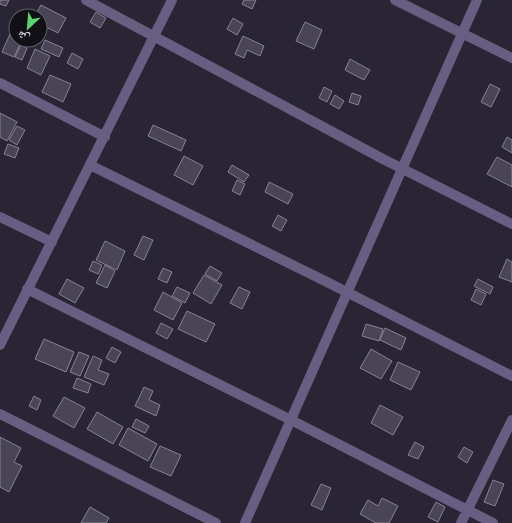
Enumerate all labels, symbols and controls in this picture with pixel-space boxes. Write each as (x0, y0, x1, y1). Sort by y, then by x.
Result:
north arrow (8, 8, 48, 48)
text: ش (15, 27, 32, 45)

